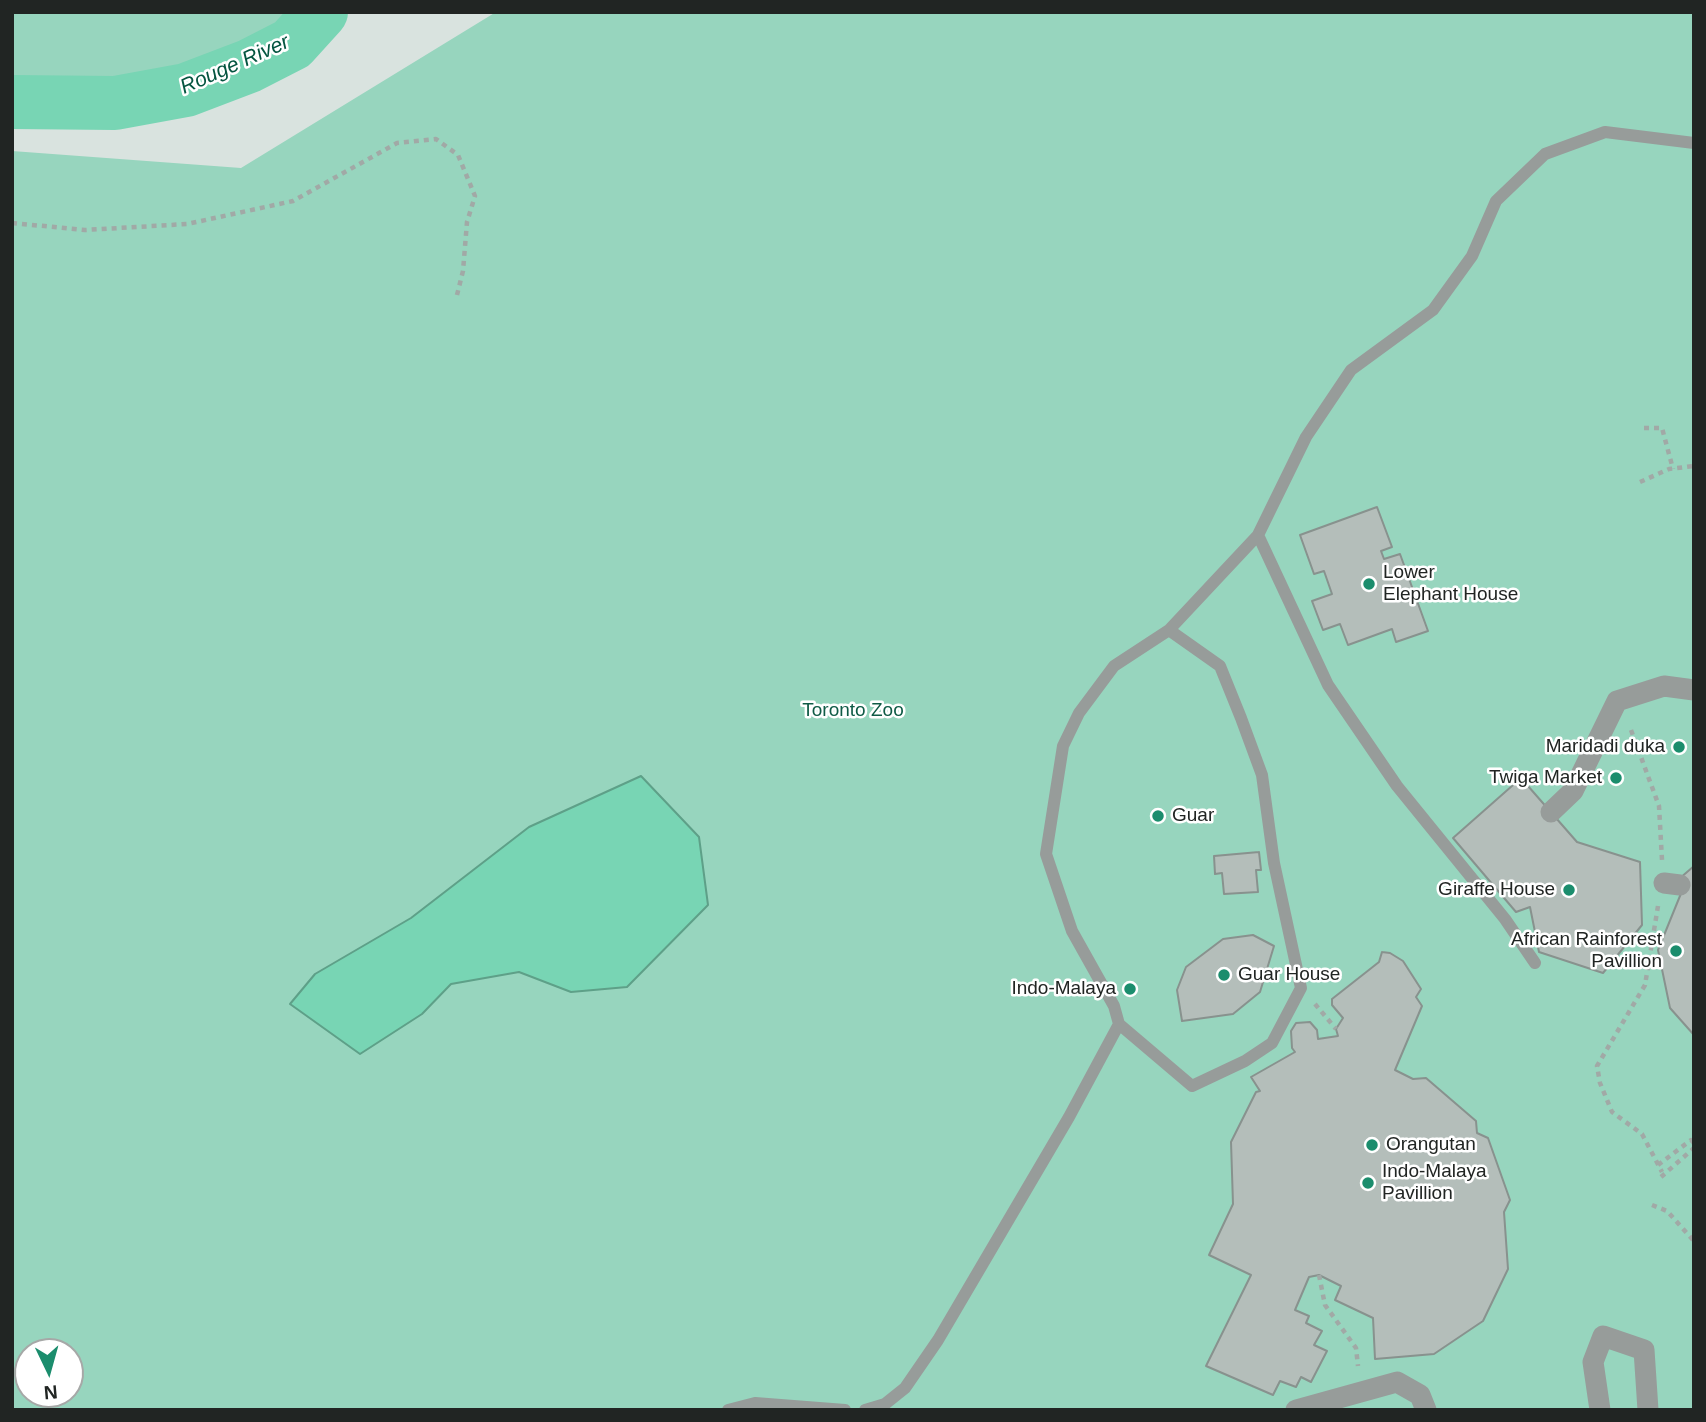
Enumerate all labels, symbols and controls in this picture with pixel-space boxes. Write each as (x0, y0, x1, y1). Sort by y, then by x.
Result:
water label: Rouge River (177, 30, 293, 100)
place label: Lower Elephant House (1383, 562, 1518, 606)
marker: Lower Elephant House (1361, 576, 1377, 592)
park label: Toronto Zoo (802, 700, 904, 722)
place label: Maridadi duka (1546, 736, 1665, 758)
marker: Maridadi duka (1671, 739, 1687, 755)
place label: Twiga Market (1489, 767, 1602, 789)
marker: Twiga Market (1608, 770, 1624, 786)
place label: Guar (1172, 805, 1214, 827)
marker: Guar (1150, 808, 1166, 824)
place label: Giraffe House (1438, 879, 1555, 901)
marker: Giraffe House (1561, 882, 1577, 898)
place label: African Rainforest Pavillion (1511, 929, 1662, 973)
marker: African Rainforest Pavillion (1668, 943, 1684, 959)
place label: Guar House (1238, 964, 1340, 986)
marker: Guar House (1216, 967, 1232, 983)
place label: Indo-Malaya (1011, 978, 1116, 1000)
marker: Indo-Malaya (1122, 981, 1138, 997)
place label: Orangutan (1386, 1134, 1476, 1156)
marker: Orangutan (1364, 1137, 1380, 1153)
place label: Indo-Malaya Pavillion (1382, 1161, 1487, 1205)
marker: Indo-Malaya Pavillion (1360, 1175, 1376, 1191)
north arrow (14, 1338, 84, 1408)
text: N (43, 1381, 58, 1403)

